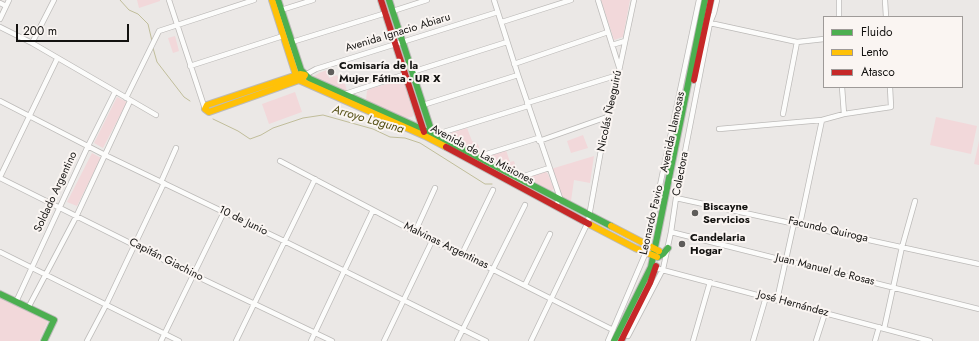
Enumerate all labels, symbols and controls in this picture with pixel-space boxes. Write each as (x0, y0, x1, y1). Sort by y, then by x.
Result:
street label: Avenida Ignacio Abiaru (344, 11, 452, 55)
scale bar (18, 16, 131, 42)
legend (823, 16, 963, 88)
text: 200 m (23, 22, 57, 40)
text: Fluido (861, 23, 893, 41)
text: Lento (861, 43, 888, 61)
place label: Comisaría de la Mujer Fátima - UR X (339, 59, 441, 85)
text: Atasco (861, 63, 895, 81)
marker: Comisaría de la Mujer Fátima - UR X (326, 67, 336, 77)
street label: Nicolás Ñeeguirú (595, 69, 625, 153)
street label: Avenida Llamosas (658, 90, 688, 174)
water label: Arroyo Laguna (330, 103, 406, 137)
street label: Avenida de Las Misiones (428, 122, 536, 188)
street label: Soldado Argentino (32, 150, 80, 234)
street label: Colectora (670, 151, 692, 197)
street label: Leonardo Favio (638, 184, 666, 256)
place label: Biscayne Servicios (703, 200, 750, 226)
street label: 10 de Junio (216, 203, 270, 239)
marker: Biscayne Servicios (690, 208, 700, 218)
street label: Facundo Quiroga (787, 214, 869, 246)
street label: Malvinas Argentinas (401, 220, 491, 272)
place label: Candelaria Hogar (690, 231, 745, 257)
street label: Capitán Giachino (127, 236, 205, 284)
marker: Candelaria Hogar (677, 239, 687, 249)
street label: Juan Manuel de Rosas (774, 251, 876, 289)
street label: José Hernández (756, 288, 830, 320)

